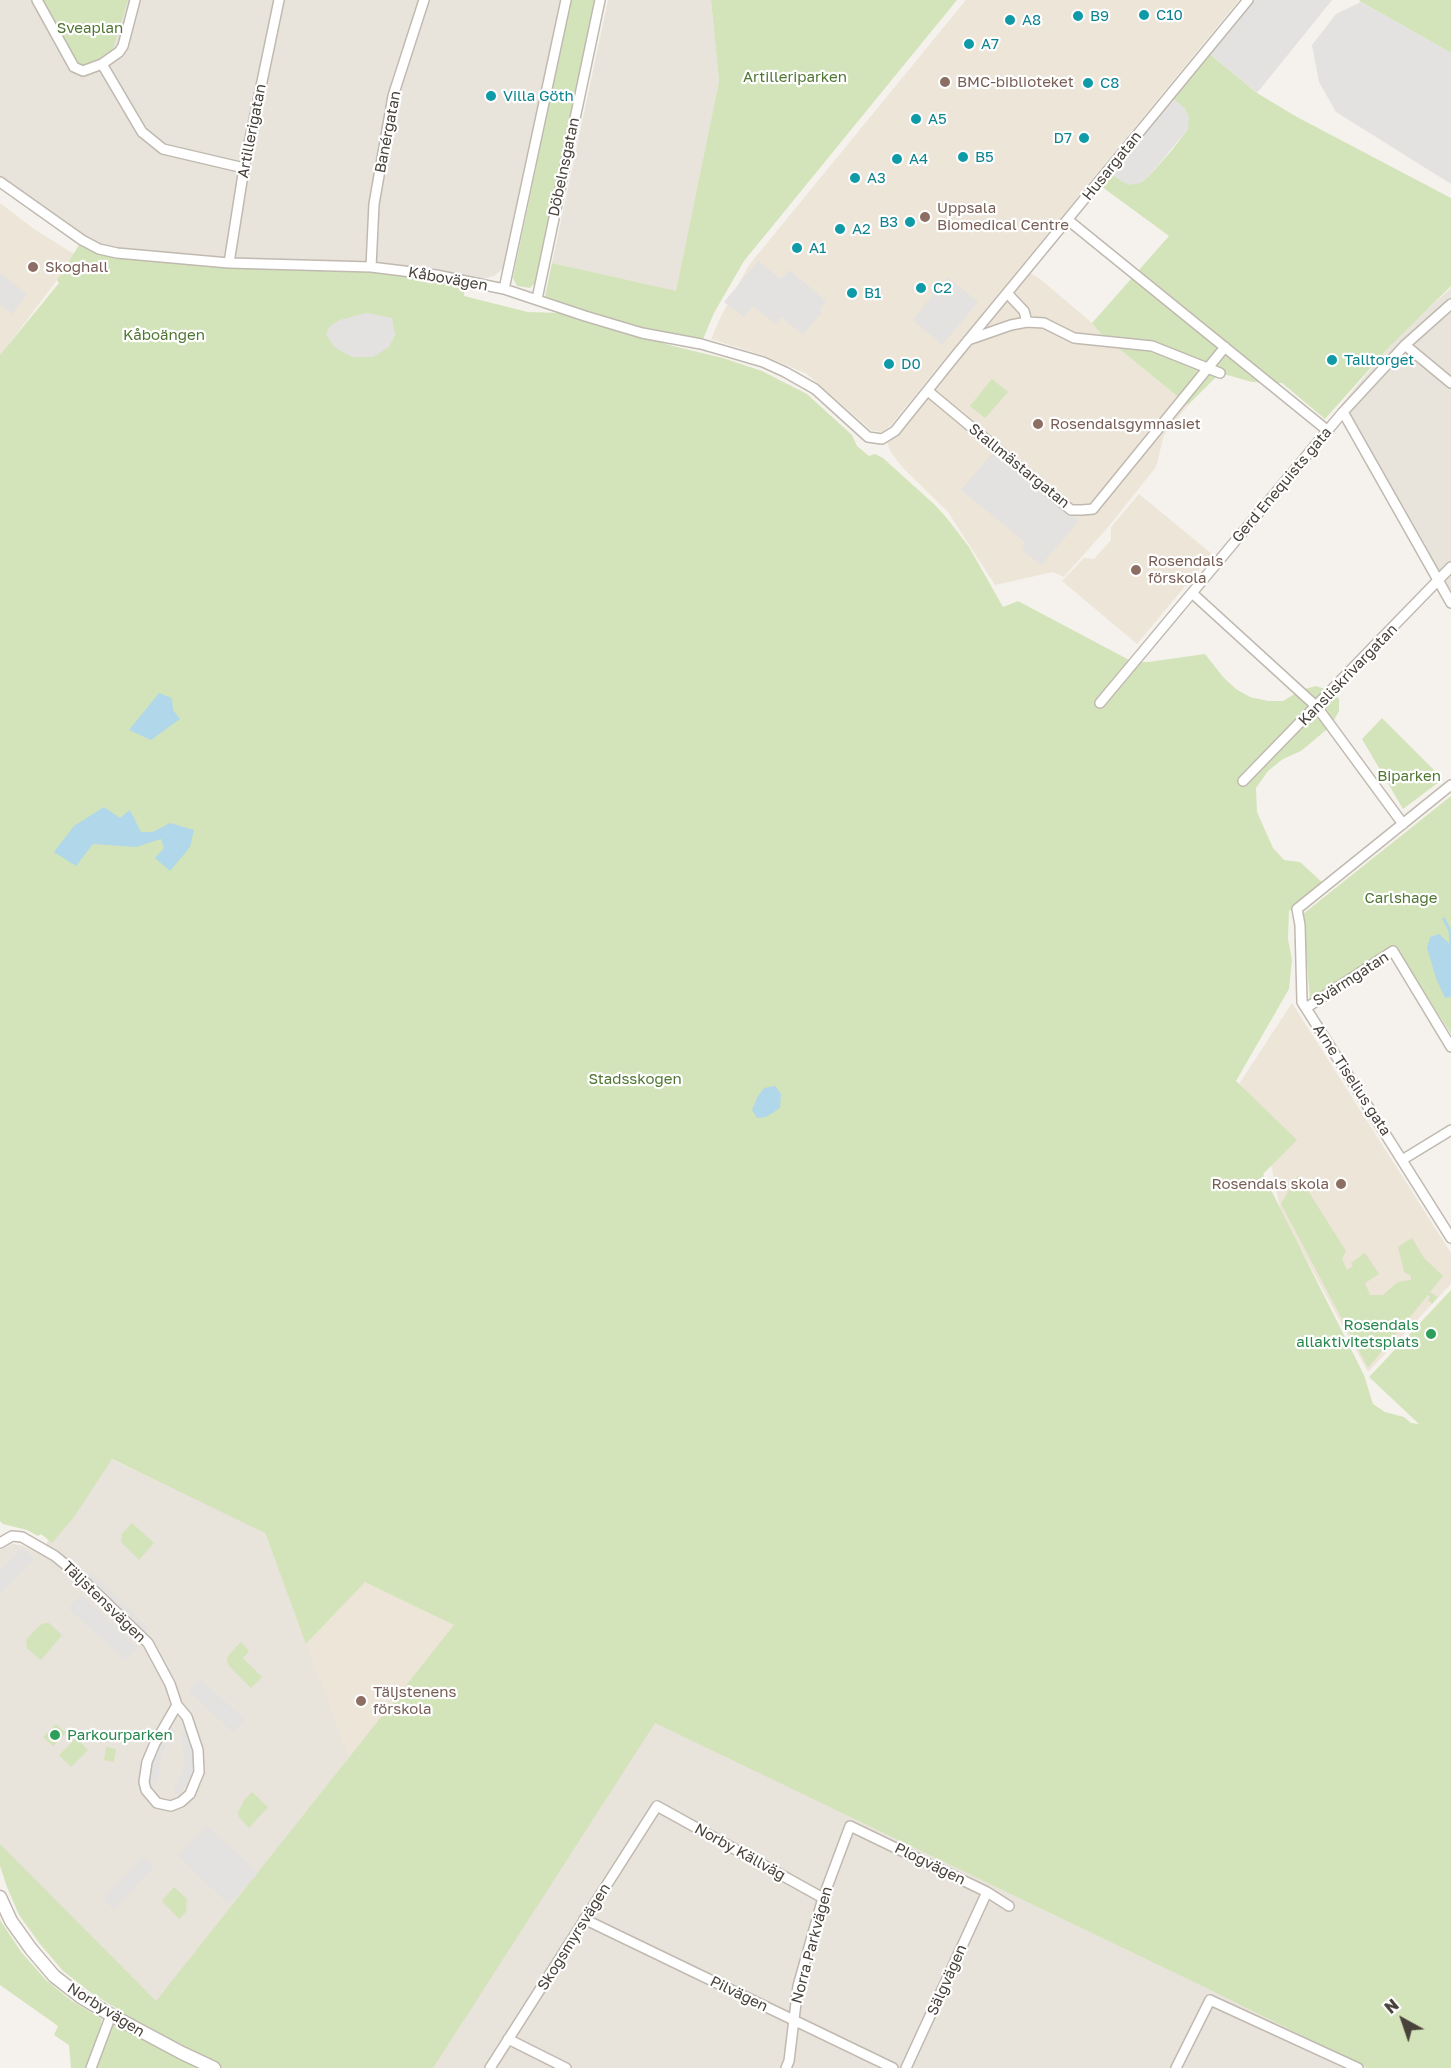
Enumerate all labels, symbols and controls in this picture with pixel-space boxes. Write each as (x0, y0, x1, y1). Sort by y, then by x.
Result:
place label: C10 (1156, 6, 1183, 24)
place label: B9 (1090, 7, 1109, 25)
marker: C10 (1137, 8, 1151, 22)
marker: B9 (1071, 9, 1085, 23)
place label: A8 (1022, 11, 1041, 29)
marker: A8 (1003, 13, 1017, 27)
park label: Sveaplan (57, 19, 123, 37)
place label: A7 (981, 35, 999, 53)
marker: A7 (962, 37, 976, 51)
park label: Artilleriparken (743, 68, 847, 86)
place label: BMC-biblioteket (957, 73, 1074, 91)
place label: C8 (1100, 74, 1119, 92)
marker: BMC-biblioteket (938, 75, 952, 89)
marker: C8 (1081, 76, 1095, 90)
street label: Artillerigatan (234, 82, 270, 180)
place label: Villa Göth (503, 87, 574, 105)
street label: Banérgatan (371, 89, 405, 175)
marker: Villa Göth (484, 89, 498, 103)
place label: A5 (928, 110, 947, 128)
marker: A5 (909, 112, 923, 126)
street label: Döbelnsgatan (545, 116, 583, 218)
street label: Husargatan (1079, 128, 1145, 204)
place label: D7 (1054, 129, 1072, 147)
marker: D7 (1077, 131, 1091, 145)
place label: B5 (975, 148, 994, 166)
place label: A4 (909, 150, 928, 168)
marker: B5 (956, 150, 970, 164)
marker: A4 (890, 152, 904, 166)
place label: A3 (867, 169, 886, 187)
marker: A3 (848, 171, 862, 185)
place label: Uppsala Biomedical Centre (937, 199, 1069, 234)
marker: Uppsala Biomedical Centre (918, 210, 932, 224)
place label: B3 (879, 213, 898, 231)
marker: B3 (903, 215, 917, 229)
place label: A2 (852, 220, 871, 238)
marker: A2 (833, 222, 847, 236)
place label: A1 (809, 239, 826, 257)
marker: A1 (790, 241, 804, 255)
place label: Skoghall (45, 258, 108, 276)
marker: Skoghall (26, 260, 40, 274)
street label: Kåbovägen (407, 263, 489, 295)
place label: C2 (933, 279, 952, 297)
marker: C2 (914, 281, 928, 295)
place label: B1 (864, 284, 881, 302)
marker: B1 (845, 286, 859, 300)
park label: Kåboängen (123, 326, 205, 344)
place label: Talltorget (1344, 351, 1414, 369)
marker: Talltorget (1325, 353, 1339, 367)
place label: D0 (901, 355, 921, 373)
marker: D0 (882, 357, 896, 371)
place label: Rosendalsgymnasiet (1050, 415, 1201, 433)
marker: Rosendalsgymnasiet (1031, 417, 1045, 431)
street label: Stallmästargatan (965, 420, 1073, 512)
street label: Gerd Enequists gata (1228, 424, 1336, 546)
place label: Rosendals förskola (1148, 552, 1223, 587)
marker: Rosendals förskola (1129, 563, 1143, 577)
street label: Kansliskrivargatan (1295, 620, 1401, 730)
park label: Biparken (1377, 767, 1441, 785)
park label: Carlshage (1365, 889, 1437, 907)
street label: Svärmgatan (1310, 948, 1392, 1010)
street label: Arne Tiselius gata (1309, 1021, 1395, 1139)
park label: Stadsskogen (588, 1070, 682, 1088)
place label: Rosendals skola (1211, 1175, 1329, 1193)
marker: Rosendals skola (1334, 1177, 1348, 1191)
place label: Rosendals allaktivitetsplats (1296, 1316, 1419, 1351)
marker: Rosendals allaktivitetsplats (1424, 1327, 1438, 1341)
street label: Täljstensvägen (58, 1558, 150, 1646)
place label: Täljstenens förskola (373, 1683, 456, 1718)
marker: Täljstenens förskola (354, 1694, 368, 1708)
place label: Parkourparken (67, 1726, 173, 1744)
marker: Parkourparken (48, 1728, 62, 1742)
street label: Norby Källväg (691, 1820, 789, 1884)
street label: Plogvägen (892, 1839, 968, 1889)
street label: Skogsmyrsvägen (534, 1880, 614, 1994)
street label: Norra Parkvägen (788, 1884, 836, 2006)
street label: Sälgvägen (923, 1942, 971, 2018)
street label: Pilvägen (707, 1972, 771, 2016)
street label: Norbyvägen (64, 1979, 148, 2041)
north arrow (1373, 1990, 1433, 2050)
text: N (1380, 1995, 1403, 2018)

